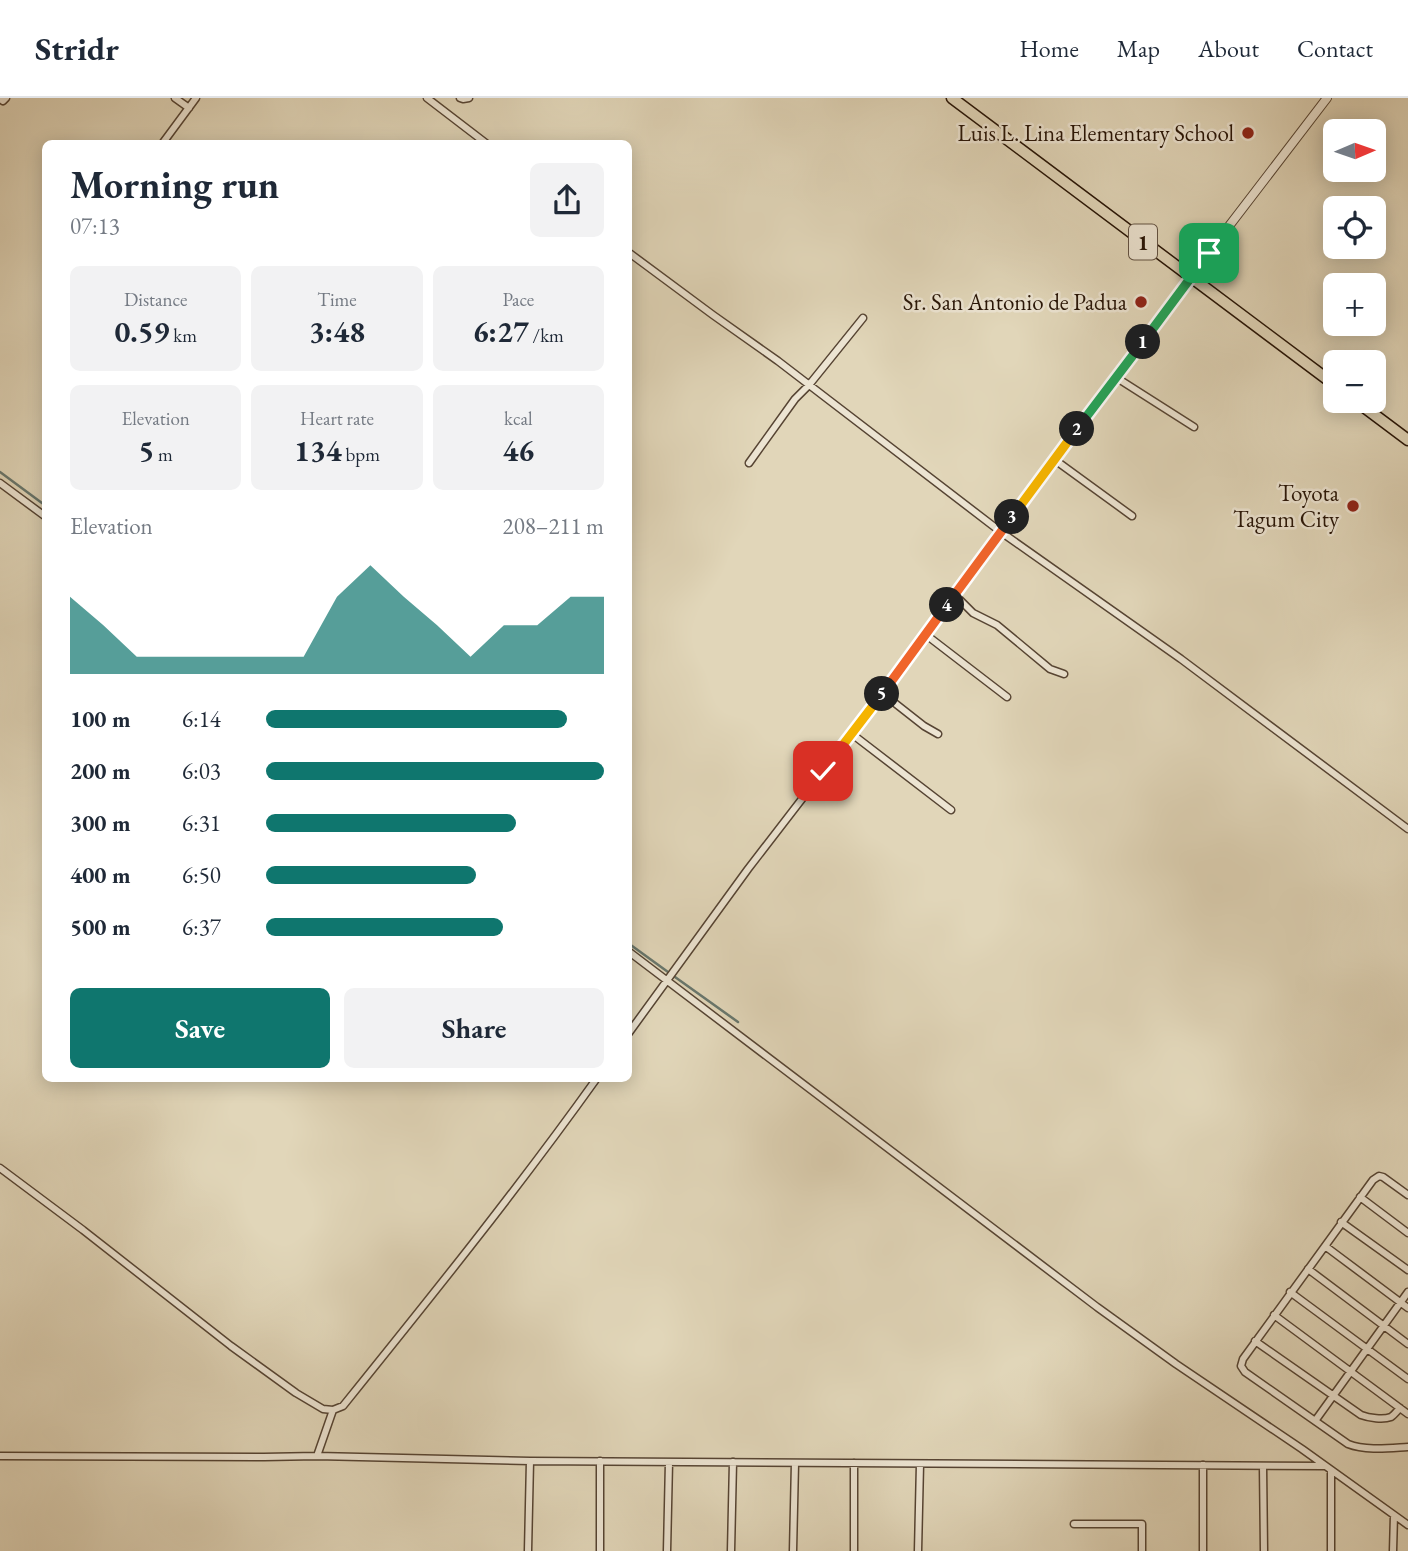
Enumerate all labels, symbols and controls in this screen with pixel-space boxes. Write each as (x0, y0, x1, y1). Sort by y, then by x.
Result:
text: Stridr (35, 27, 119, 70)
text: Home (1019, 33, 1079, 64)
text: Map (1117, 33, 1160, 64)
text: About (1198, 33, 1259, 64)
text: Contact (1297, 33, 1373, 64)
place label: Luis L. Lina Elementary School (957, 118, 1234, 148)
north arrow (1323, 119, 1386, 182)
map controls (1323, 119, 1386, 413)
marker: Luis L. Lina Elementary School (1240, 125, 1256, 141)
text: Morning run (70, 160, 279, 209)
button: share (530, 163, 604, 237)
button: locate (1323, 196, 1386, 259)
text: 07:13 (70, 211, 120, 241)
pin (1179, 223, 1239, 283)
road number: 1 (1129, 225, 1157, 260)
icon: arrive (1190, 234, 1228, 272)
button: + (1323, 273, 1386, 336)
text: Distance (124, 287, 187, 312)
text: Time (317, 287, 357, 312)
text: Pace (502, 287, 534, 312)
place label: Sr. San Antonio de Padua (903, 287, 1128, 317)
marker: Sr. San Antonio de Padua (1133, 294, 1149, 310)
text: 0.59 (114, 312, 169, 351)
text: 3:48 (309, 312, 365, 351)
text: 6:27 (473, 312, 529, 351)
text: km (169, 323, 197, 348)
text: /km (529, 323, 564, 348)
pin: 1 (1126, 324, 1160, 360)
text: 1 (1137, 329, 1148, 354)
button: − (1323, 350, 1386, 413)
text: Elevation (121, 406, 190, 431)
text: Heart rate (300, 406, 374, 431)
text: kcal (504, 406, 533, 431)
pin: 2 (1060, 412, 1094, 446)
text: 2 (1071, 416, 1082, 441)
text: 5 (138, 431, 154, 470)
text: 134 (294, 431, 342, 470)
text: 46 (502, 431, 534, 470)
text: m (154, 442, 173, 467)
text: bpm (342, 442, 380, 467)
place label: Toyota Tagum City (1233, 478, 1340, 534)
marker: Toyota Tagum City (1345, 498, 1361, 514)
pin: 3 (995, 500, 1030, 534)
text: 3 (1006, 504, 1017, 529)
text: Elevation (70, 511, 153, 541)
text: 208–211 m (503, 511, 604, 541)
pin: 4 (930, 588, 964, 622)
text: 4 (941, 592, 952, 617)
pin: 5 (864, 676, 900, 712)
text: 5 (876, 681, 887, 706)
text: 100 m (70, 704, 131, 734)
text: 6:14 (182, 704, 221, 734)
pin (793, 741, 853, 801)
icon: check (804, 752, 842, 790)
text: 200 m (70, 756, 131, 786)
text: 6:03 (182, 756, 221, 786)
text: 300 m (70, 808, 131, 838)
text: 6:31 (182, 808, 221, 838)
text: 400 m (70, 860, 131, 890)
text: 6:50 (182, 860, 221, 890)
text: 500 m (70, 912, 131, 942)
text: 6:37 (182, 912, 221, 942)
button: Save (70, 988, 330, 1068)
button: Share (344, 988, 604, 1068)

